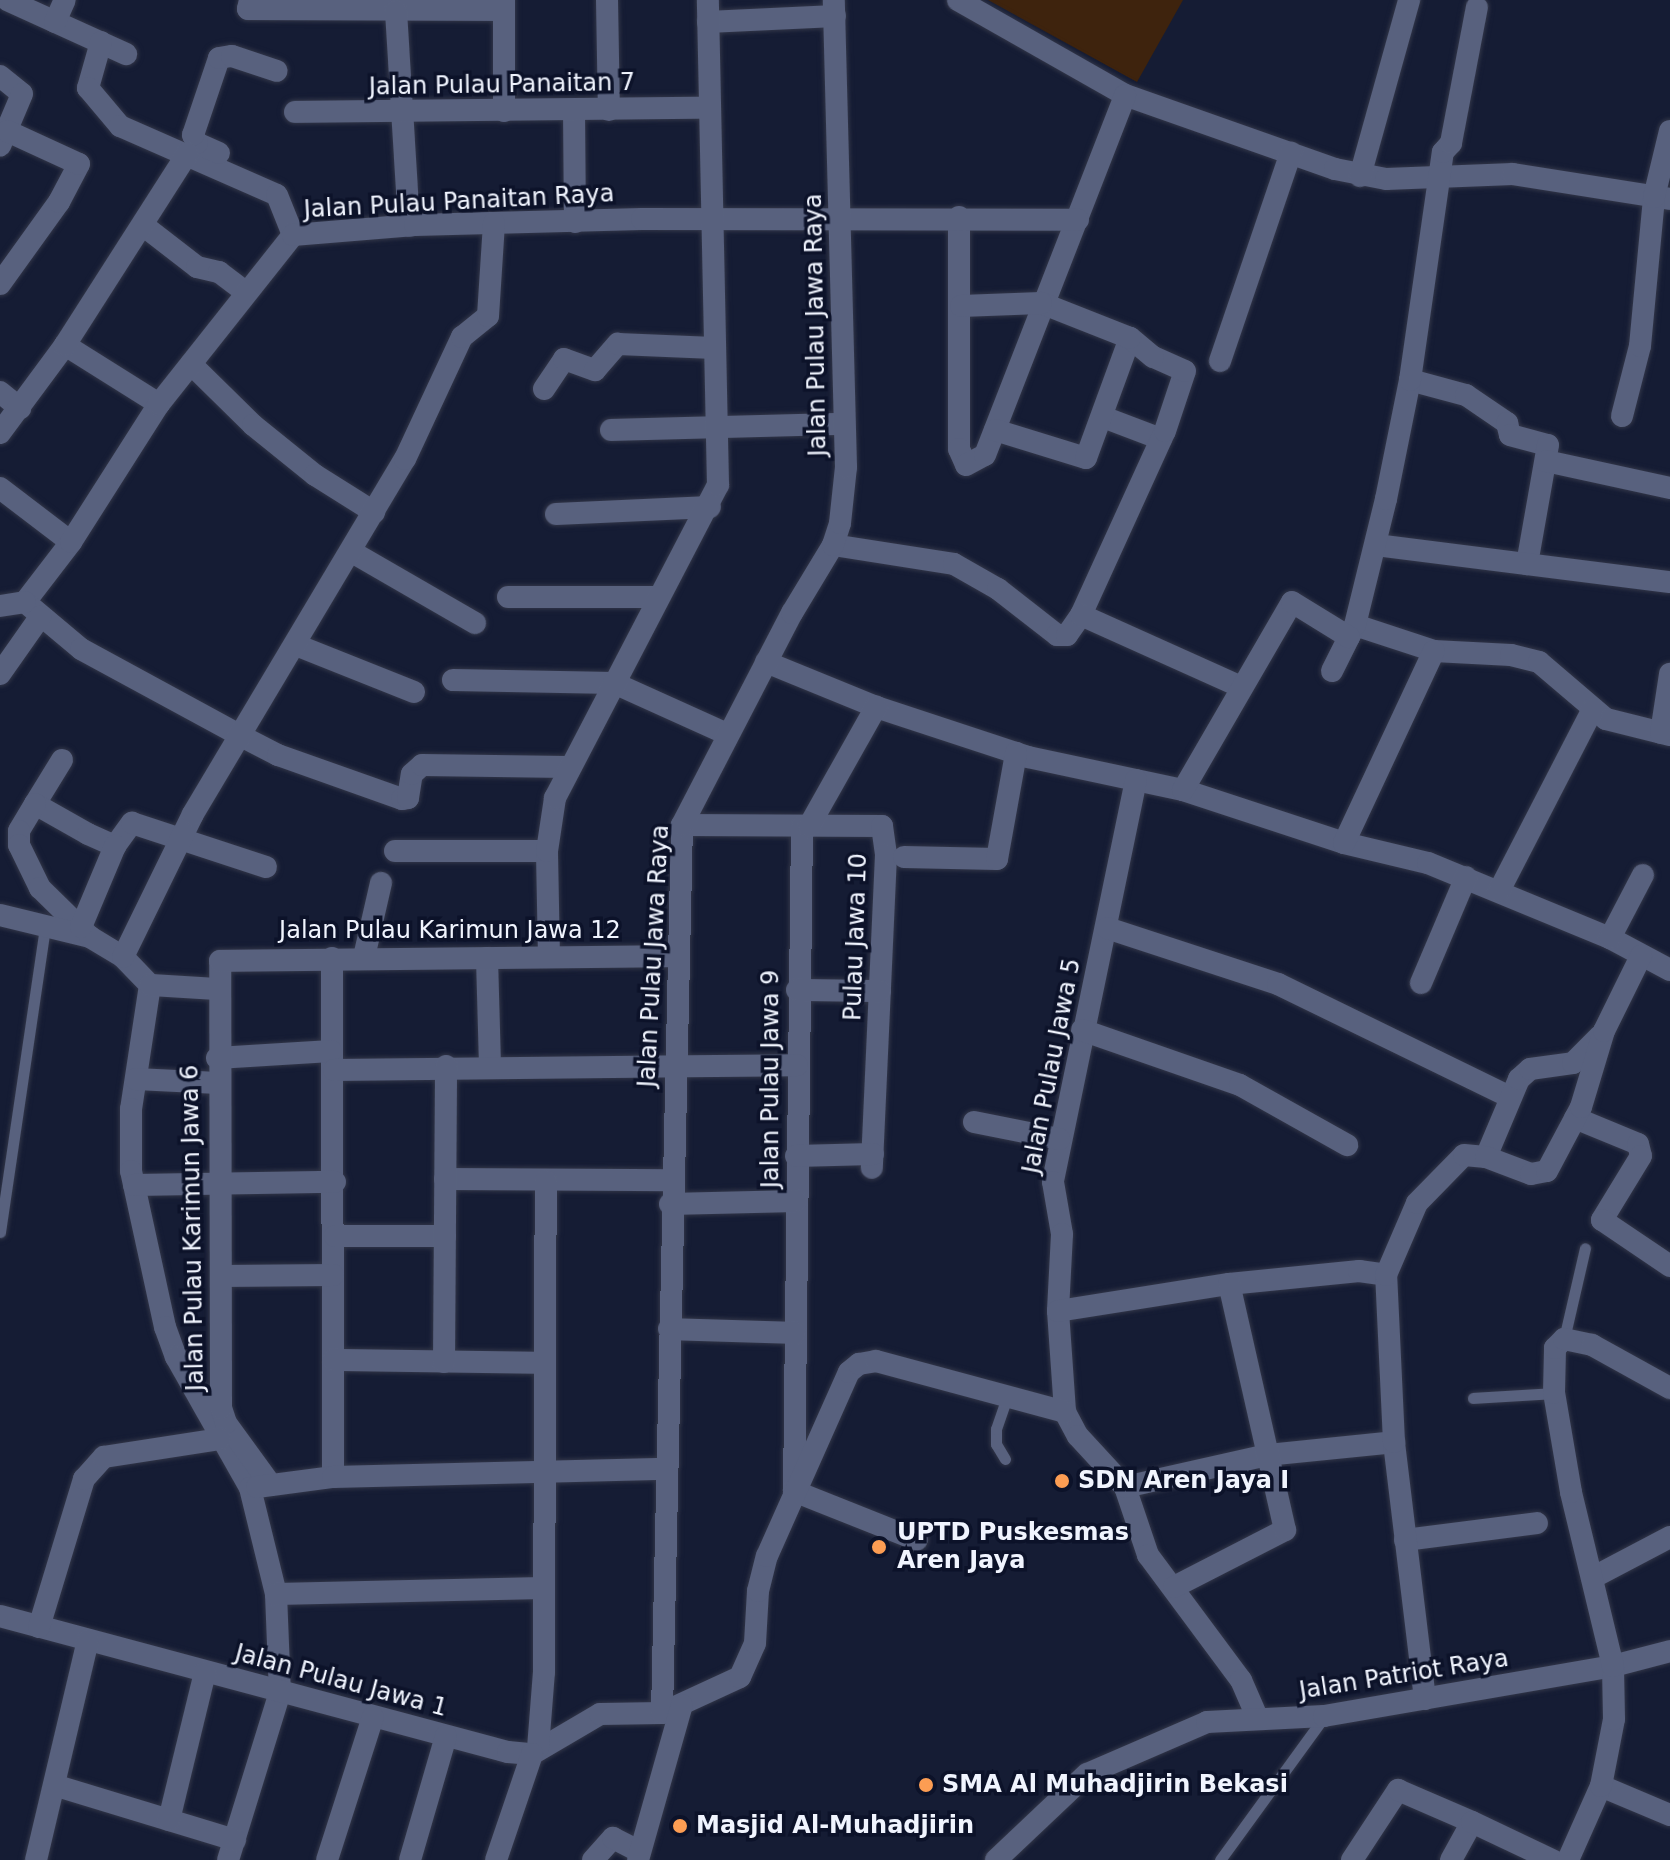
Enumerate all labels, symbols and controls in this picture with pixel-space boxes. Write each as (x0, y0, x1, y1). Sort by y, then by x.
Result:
street label: Jalan Pulau Panaitan 7 (369, 68, 635, 102)
street label: Jalan Pulau Panaitan Raya (303, 179, 615, 225)
street label: Jalan Pulau Jawa Raya (799, 193, 833, 457)
street label: Jalan Pulau Jawa Raya (633, 824, 675, 1088)
street label: Pulau Jawa 10 (839, 853, 873, 1021)
street label: Jalan Pulau Karimun Jawa 12 (279, 917, 621, 945)
street label: Jalan Pulau Jawa 5 (1017, 956, 1087, 1176)
street label: Jalan Pulau Jawa 9 (757, 970, 785, 1188)
street label: Jalan Pulau Karimun Jawa 6 (176, 1065, 210, 1391)
place label: SDN Aren Jaya I (1078, 1467, 1289, 1495)
marker: SDN Aren Jaya I (1053, 1472, 1071, 1490)
place label: UPTD Puskesmas Aren Jaya (897, 1519, 1129, 1575)
marker: UPTD Puskesmas Aren Jaya (868, 1536, 890, 1558)
street label: Jalan Pulau Jawa 1 (232, 1639, 450, 1723)
street label: Jalan Patriot Raya (1297, 1644, 1511, 1706)
place label: SMA Al Muhadjirin Bekasi (942, 1771, 1288, 1799)
marker: SMA Al Muhadjirin Bekasi (917, 1776, 935, 1794)
place label: Masjid Al-Muhadjirin (696, 1812, 974, 1840)
marker: Masjid Al-Muhadjirin (671, 1817, 689, 1835)

